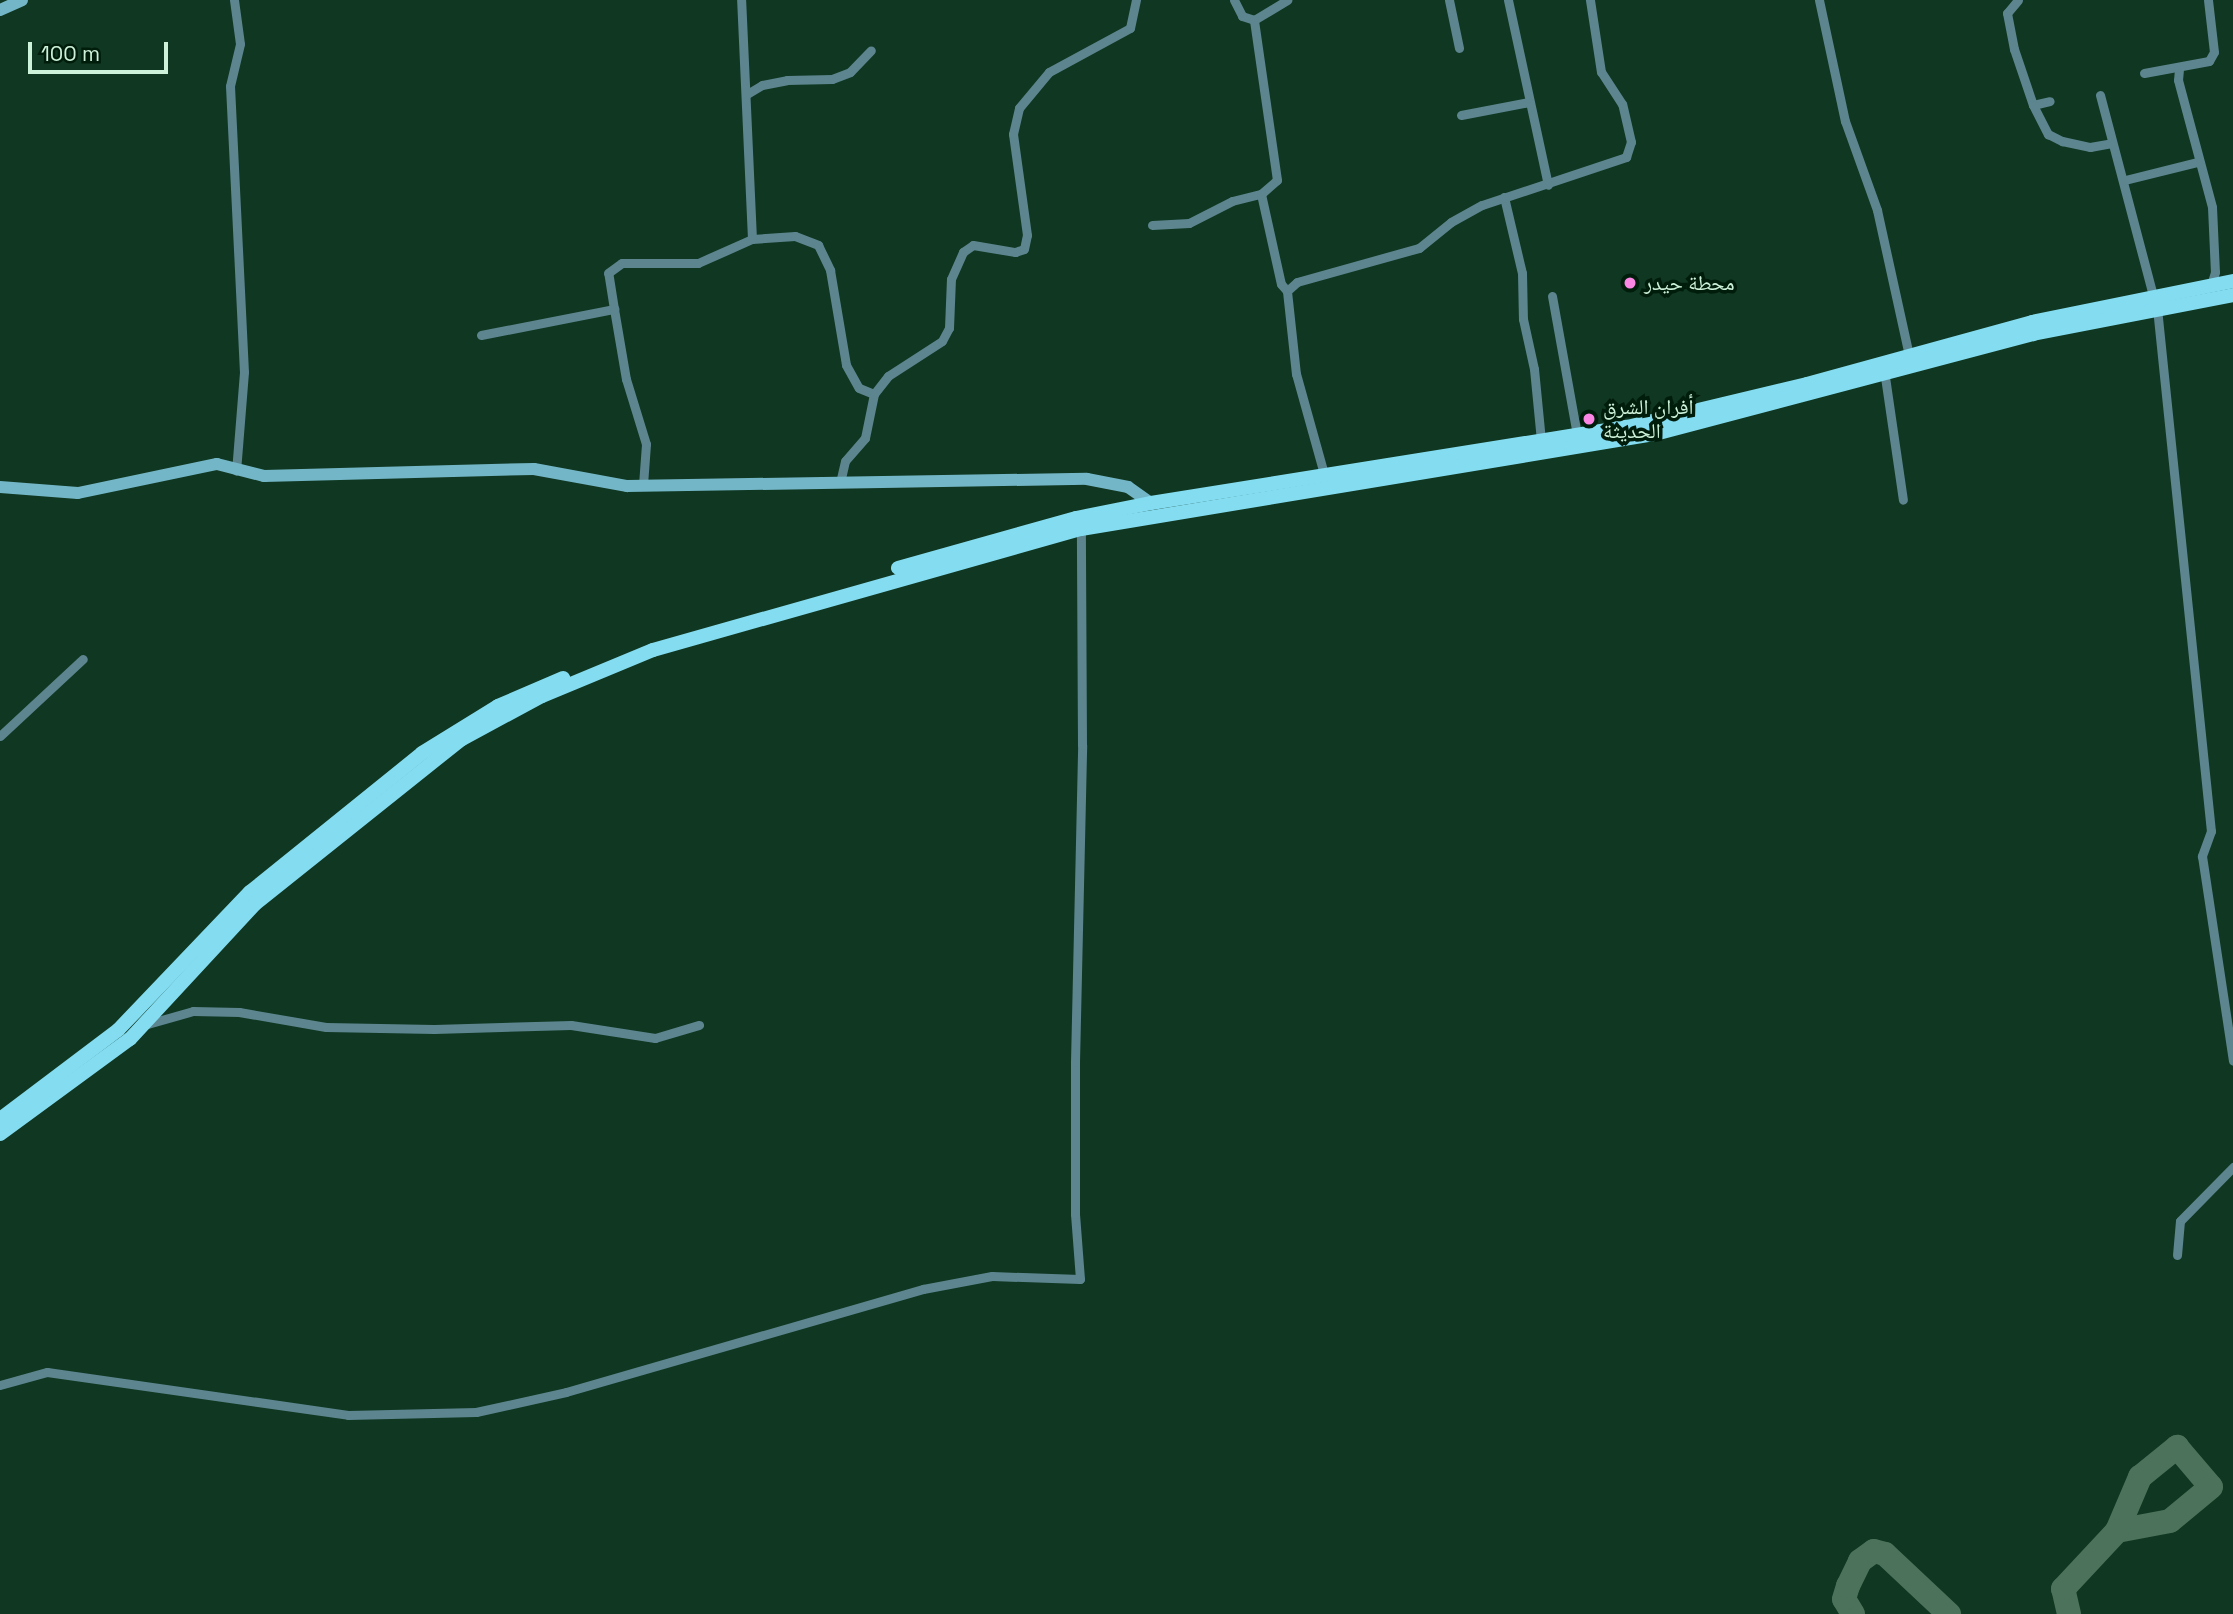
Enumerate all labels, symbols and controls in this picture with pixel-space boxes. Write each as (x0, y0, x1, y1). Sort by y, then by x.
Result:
scale bar (32, 28, 172, 72)
text: 100 m (41, 40, 100, 67)
place label: محطة حيدر (1644, 270, 1735, 296)
marker: محطة حيدر (1622, 275, 1638, 291)
place label: أفران الشرق الحديثة (1603, 394, 1693, 444)
marker: أفران الشرق الحديثة (1581, 411, 1597, 427)

